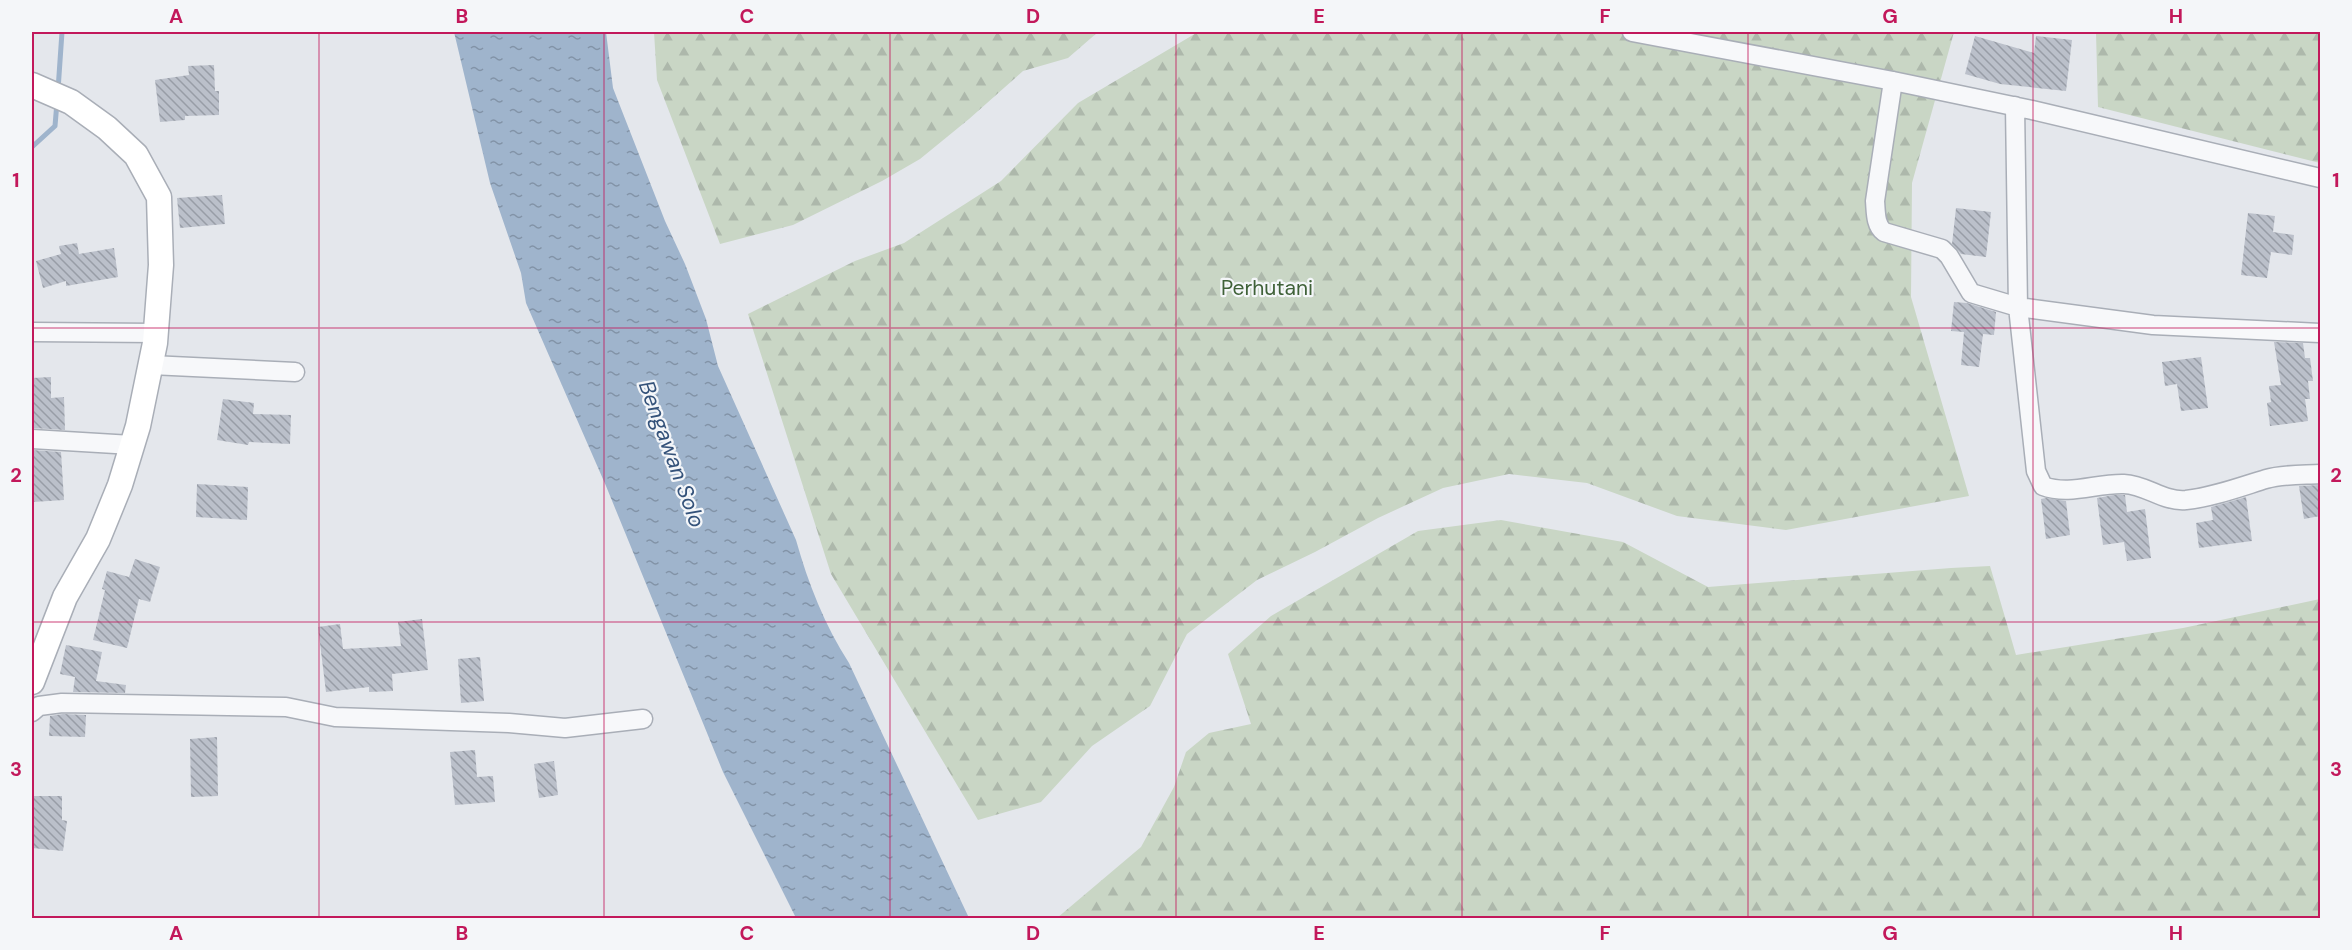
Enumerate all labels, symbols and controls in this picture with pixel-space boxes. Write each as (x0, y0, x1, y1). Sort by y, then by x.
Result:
text: A (169, 3, 183, 29)
text: B (456, 3, 468, 29)
text: C (740, 3, 754, 29)
text: D (1026, 3, 1040, 29)
text: E (1313, 3, 1325, 29)
text: F (1599, 3, 1611, 29)
text: G (1882, 3, 1898, 29)
text: H (2169, 3, 2183, 29)
text: 1 (12, 167, 20, 193)
text: 1 (2332, 167, 2340, 193)
park label: Perhutani (1221, 274, 1313, 302)
water label: Bengawan Solo (632, 377, 712, 531)
text: 2 (10, 462, 22, 488)
text: 2 (2330, 462, 2342, 488)
text: 3 (10, 756, 22, 782)
text: 3 (2330, 756, 2342, 782)
text: A (169, 920, 183, 946)
text: B (456, 920, 468, 946)
text: C (740, 920, 754, 946)
text: D (1026, 920, 1040, 946)
text: E (1313, 920, 1325, 946)
text: F (1599, 920, 1611, 946)
text: G (1882, 920, 1898, 946)
text: H (2169, 920, 2183, 946)

